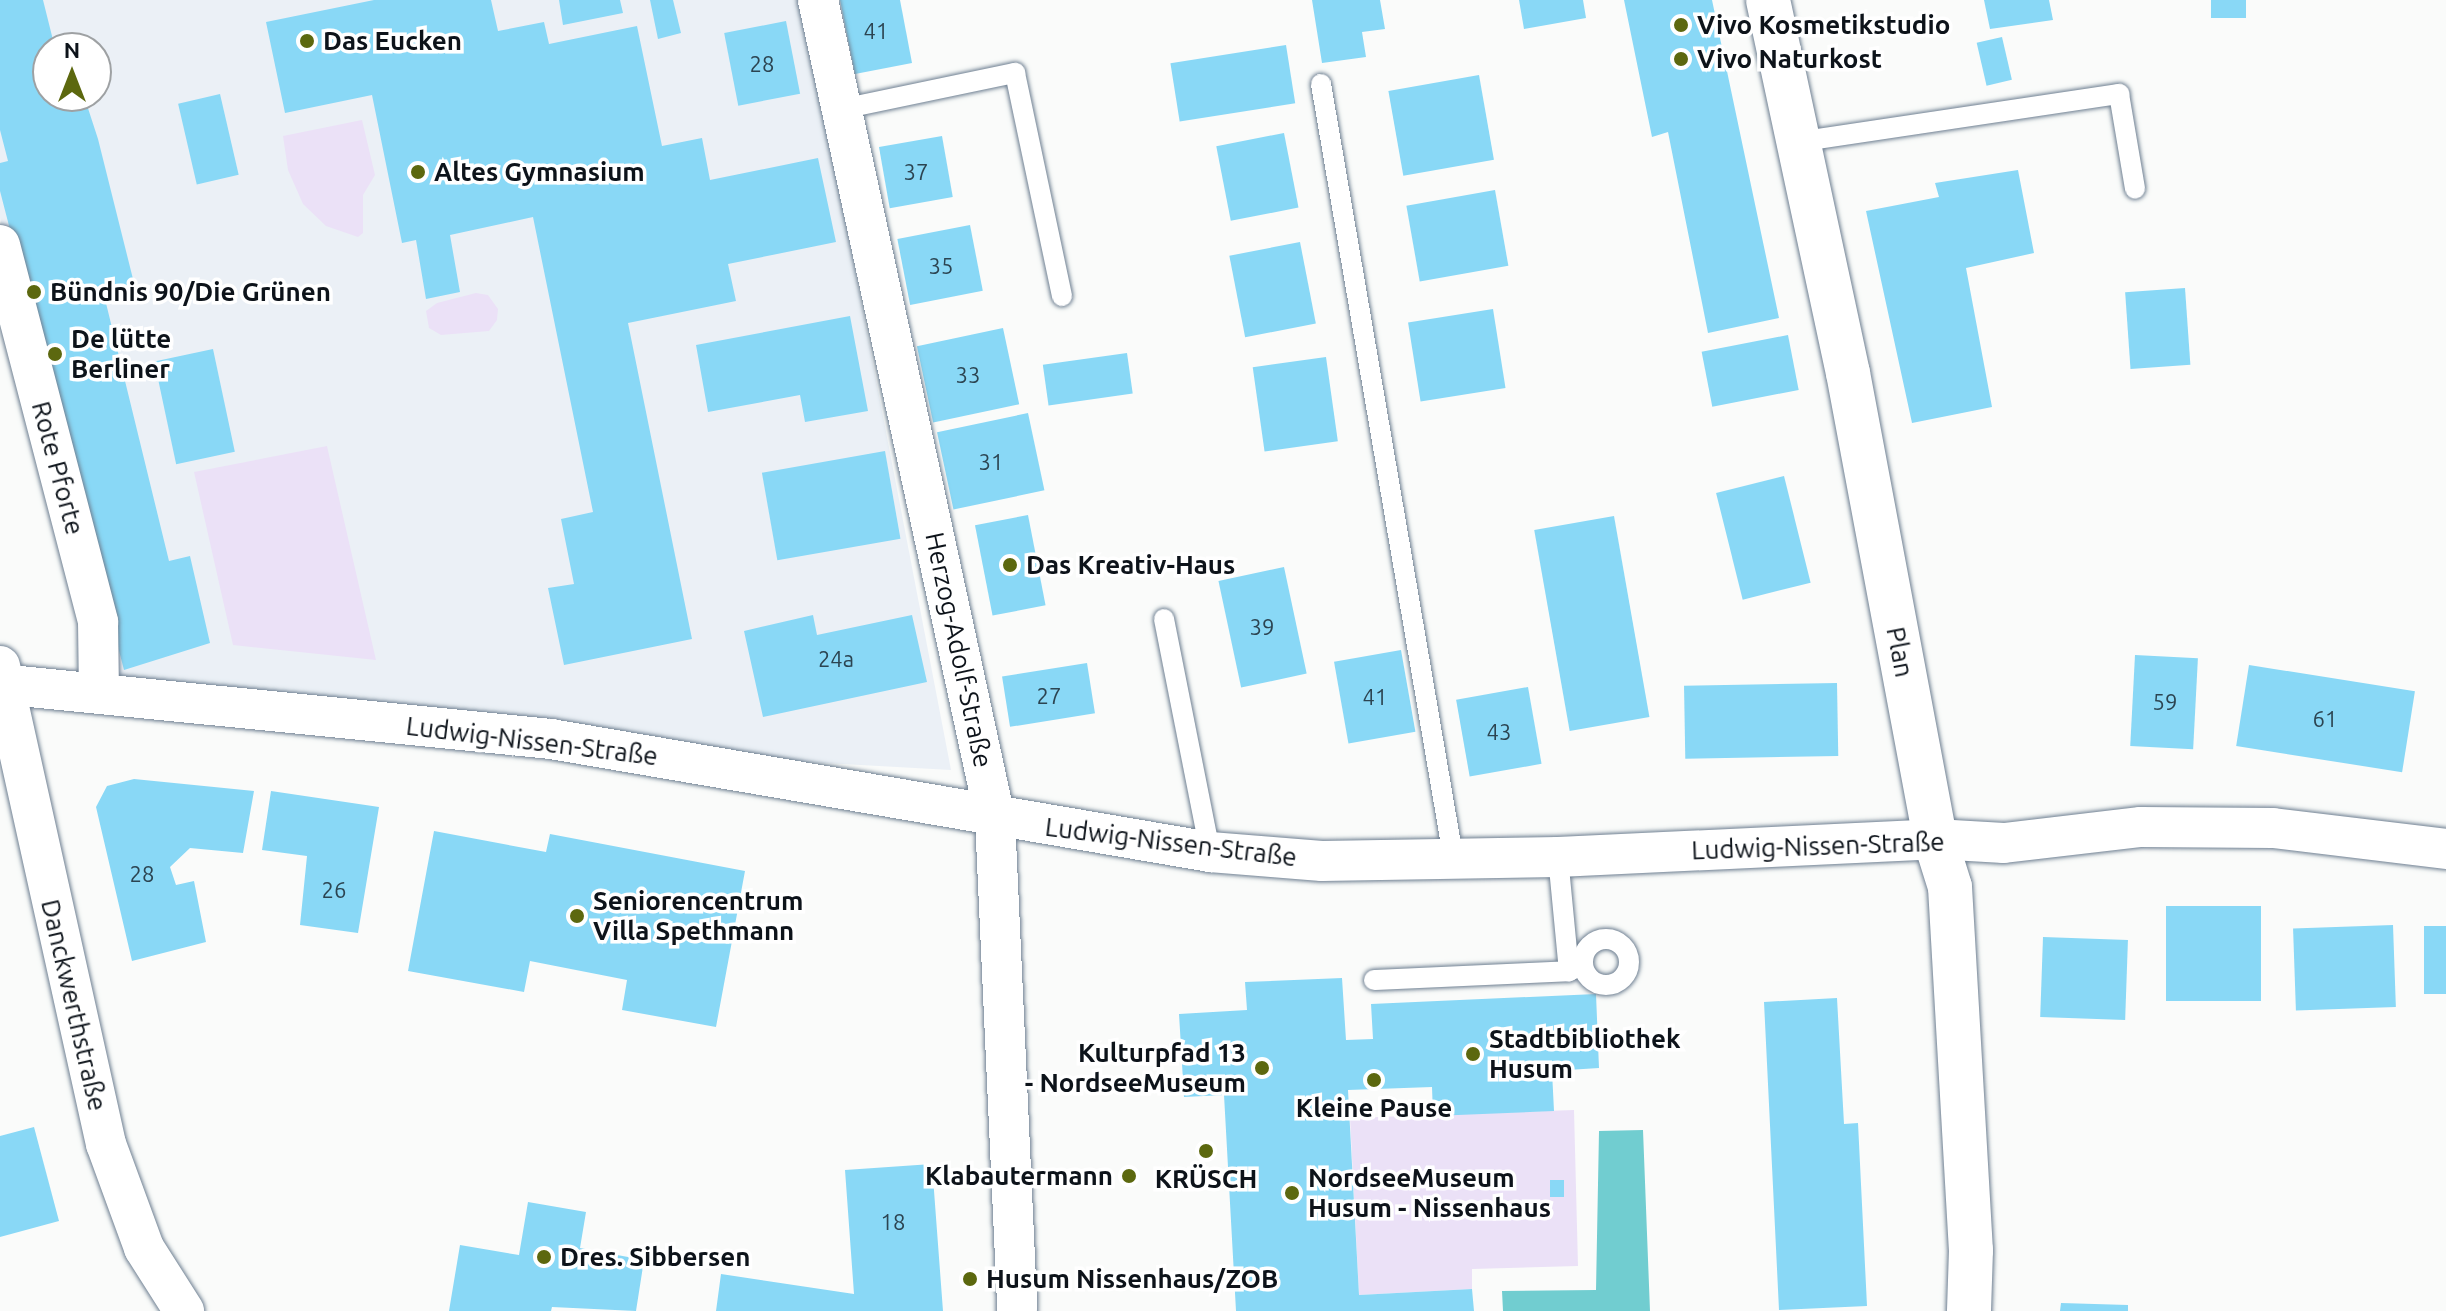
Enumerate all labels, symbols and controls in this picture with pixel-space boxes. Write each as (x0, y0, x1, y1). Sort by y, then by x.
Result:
place label: Vivo Kosmetikstudio (1697, 9, 1950, 41)
marker: Vivo Kosmetikstudio (1672, 16, 1690, 34)
house number: 41 (864, 18, 888, 44)
place label: Das Eucken (323, 25, 462, 57)
north arrow (32, 32, 112, 112)
marker: Das Eucken (298, 32, 316, 50)
text: N (64, 37, 80, 62)
place label: Vivo Naturkost (1697, 43, 1882, 75)
marker: Vivo Naturkost (1672, 50, 1690, 68)
house number: 28 (750, 51, 774, 77)
place label: Altes Gymnasium (434, 156, 645, 188)
house number: 37 (904, 159, 928, 185)
marker: Altes Gymnasium (409, 163, 427, 181)
house number: 35 (929, 253, 953, 279)
place label: Bündnis 90/Die Grünen (50, 276, 331, 308)
marker: Bündnis 90/Die Grünen (25, 283, 43, 301)
place label: De lütte Berliner (71, 323, 171, 384)
marker: De lütte Berliner (46, 345, 64, 363)
house number: 33 (956, 362, 980, 388)
street label: Rote Pforte (25, 398, 91, 538)
house number: 31 (979, 449, 1003, 475)
street label: Herzog-Adolf-Straße (919, 529, 999, 771)
place label: Das Kreativ-Haus (1026, 549, 1235, 581)
marker: Das Kreativ-Haus (1001, 556, 1019, 574)
house number: 39 (1250, 614, 1274, 640)
street label: Plan (1880, 624, 1920, 680)
house number: 24a (818, 646, 854, 672)
house number: 27 (1037, 683, 1061, 709)
house number: 41 (1363, 684, 1387, 710)
house number: 59 (2153, 689, 2177, 715)
house number: 61 (2313, 706, 2337, 732)
street label: Ludwig-Nissen-Straße (404, 710, 660, 772)
house number: 43 (1487, 719, 1511, 745)
street label: Ludwig-Nissen-Straße (1043, 811, 1299, 873)
street label: Ludwig-Nissen-Straße (1691, 826, 1945, 866)
house number: 28 (130, 861, 154, 887)
house number: 26 (322, 877, 346, 903)
place label: Seniorencentrum Villa Spethmann (593, 885, 803, 946)
street label: Danckwerthstraße (35, 896, 113, 1114)
marker: Seniorencentrum Villa Spethmann (568, 907, 586, 925)
place label: Stadtbibliothek Husum (1489, 1023, 1681, 1084)
place label: Kulturpfad 13 - NordseeMuseum (1025, 1037, 1246, 1098)
marker: Stadtbibliothek Husum (1464, 1045, 1482, 1063)
marker: Kulturpfad 13 - NordseeMuseum (1253, 1059, 1271, 1077)
marker: Kleine Pause (1365, 1071, 1383, 1089)
place label: Kleine Pause (1296, 1092, 1452, 1124)
marker: KRÜSCH (1197, 1142, 1215, 1160)
place label: Klabautermann (925, 1160, 1113, 1192)
place label: NordseeMuseum Husum - Nissenhaus (1308, 1162, 1551, 1224)
place label: KRÜSCH (1155, 1163, 1257, 1195)
marker: Klabautermann (1120, 1167, 1138, 1185)
marker: NordseeMuseum Husum - Nissenhaus (1283, 1184, 1301, 1202)
house number: 18 (881, 1209, 905, 1235)
place label: Dres. Sibbersen (560, 1241, 751, 1273)
marker: Dres. Sibbersen (535, 1248, 553, 1266)
place label: Husum Nissenhaus/ZOB (986, 1263, 1278, 1295)
marker: Husum Nissenhaus/ZOB (961, 1270, 979, 1288)

